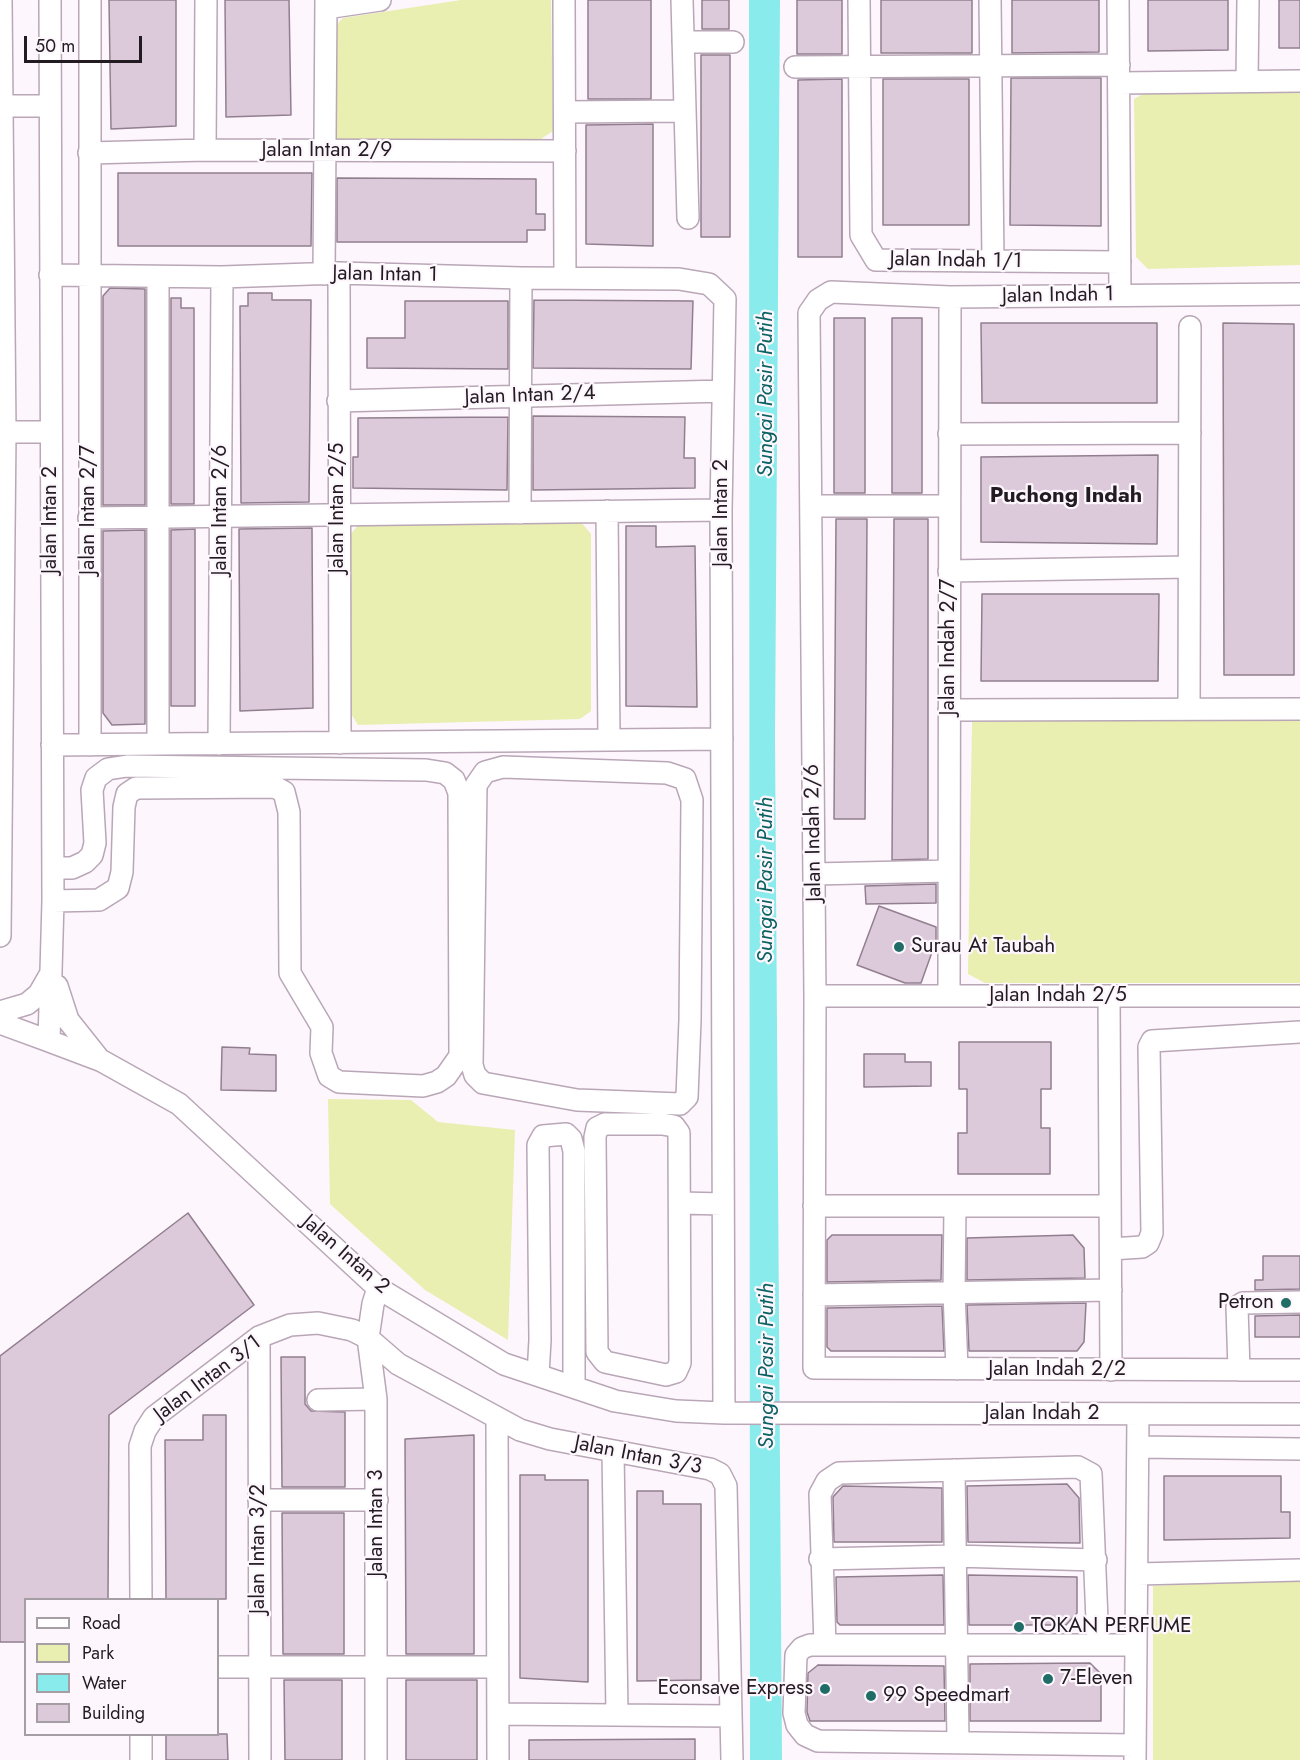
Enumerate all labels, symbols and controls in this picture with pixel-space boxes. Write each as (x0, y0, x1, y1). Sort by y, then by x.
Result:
scale bar (27, 24, 146, 62)
text: 50 m (35, 33, 75, 59)
street label: Jalan Intan 2/9 (262, 138, 392, 164)
street label: Jalan Indah 1/1 (889, 247, 1023, 275)
street label: Jalan Intan 1 (332, 261, 438, 289)
street label: Jalan Indah 1 (1002, 282, 1114, 310)
water label: Sungai Pasir Putih (754, 311, 780, 477)
street label: Jalan Intan 2/4 (464, 381, 596, 411)
street label: Jalan Intan 2/5 (325, 443, 351, 573)
street label: Jalan Intan 2/7 (76, 445, 102, 575)
street label: Jalan Intan 2/6 (208, 445, 234, 575)
street label: Jalan Intan 2 (709, 459, 735, 567)
street label: Jalan Intan 2 (38, 466, 64, 574)
district label: Puchong Indah (990, 484, 1142, 510)
street label: Jalan Indah 2/7 (936, 579, 962, 715)
street label: Jalan Indah 2/6 (800, 764, 828, 902)
water label: Sungai Pasir Putih (754, 797, 780, 963)
place label: Surau At Taubah (911, 934, 1055, 960)
marker: Surau At Taubah (892, 940, 906, 954)
street label: Jalan Indah 2/5 (989, 983, 1127, 1009)
street label: Jalan Intan 2 (296, 1210, 394, 1300)
water label: Sungai Pasir Putih (755, 1283, 781, 1449)
place label: Petron (1218, 1290, 1274, 1316)
marker: Petron (1279, 1296, 1293, 1310)
street label: Jalan Intan 3/1 (150, 1331, 266, 1427)
street label: Jalan Indah 2/2 (988, 1357, 1126, 1383)
street label: Jalan Indah 2 (985, 1401, 1099, 1427)
street label: Jalan Intan 3/3 (572, 1431, 704, 1481)
street label: Jalan Intan 3 (364, 1469, 390, 1577)
street label: Jalan Intan 3/2 (246, 1484, 272, 1614)
legend (24, 1598, 219, 1736)
text: Road (82, 1610, 121, 1636)
place label: TOKAN PERFUME (1031, 1614, 1192, 1640)
marker: TOKAN PERFUME (1012, 1620, 1026, 1634)
text: Park (82, 1640, 114, 1666)
place label: 7-Eleven (1060, 1666, 1133, 1692)
text: Water (82, 1670, 126, 1696)
marker: 7-Eleven (1041, 1672, 1055, 1686)
place label: Econsave Express (657, 1676, 813, 1702)
marker: Econsave Express (818, 1682, 832, 1696)
place label: 99 Speedmart (883, 1683, 1009, 1709)
marker: 99 Speedmart (864, 1689, 878, 1703)
text: Building (82, 1700, 145, 1726)

